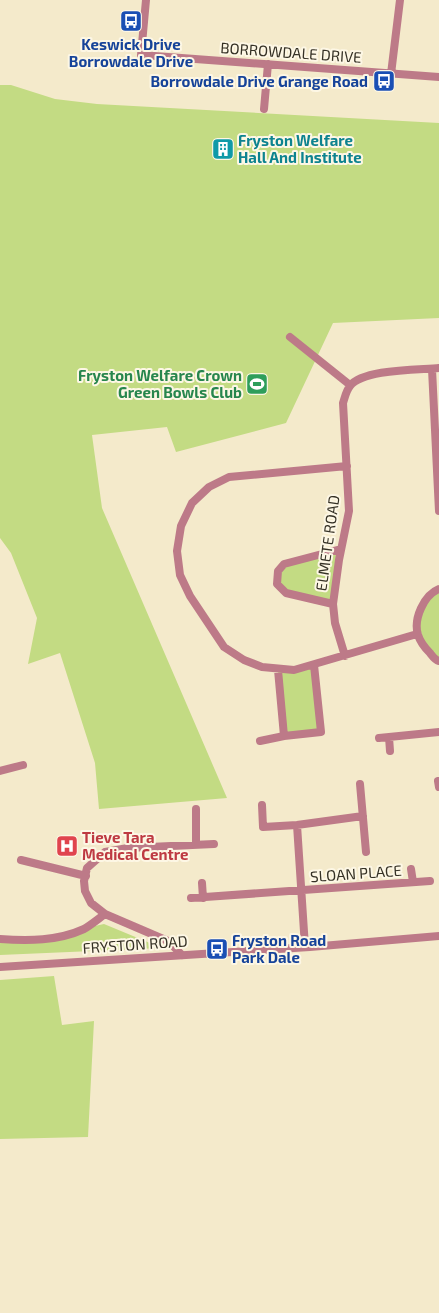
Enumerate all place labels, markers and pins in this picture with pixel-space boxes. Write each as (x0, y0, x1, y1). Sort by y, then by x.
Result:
bus stop icon: Keswick Drive Borrowdale Drive (118, 8, 144, 34)
place label: Keswick Drive Borrowdale Drive (69, 35, 193, 70)
bus stop icon: Borrowdale Drive Grange Road (371, 68, 397, 94)
place label: Borrowdale Drive Grange Road (150, 72, 368, 90)
place label: Fryston Welfare Hall And Institute (238, 131, 362, 166)
building icon: Fryston Welfare Hall And Institute (210, 136, 236, 162)
place label: Fryston Welfare Crown Green Bowls Club (78, 366, 242, 401)
sports icon: Fryston Welfare Crown Green Bowls Club (244, 371, 270, 397)
place label: Tieve Tara Medical Centre (82, 828, 188, 863)
hospital icon: Tieve Tara Medical Centre (54, 833, 80, 859)
place label: Fryston Road Park Dale (232, 931, 326, 966)
bus stop icon: Fryston Road Park Dale (204, 936, 230, 962)

